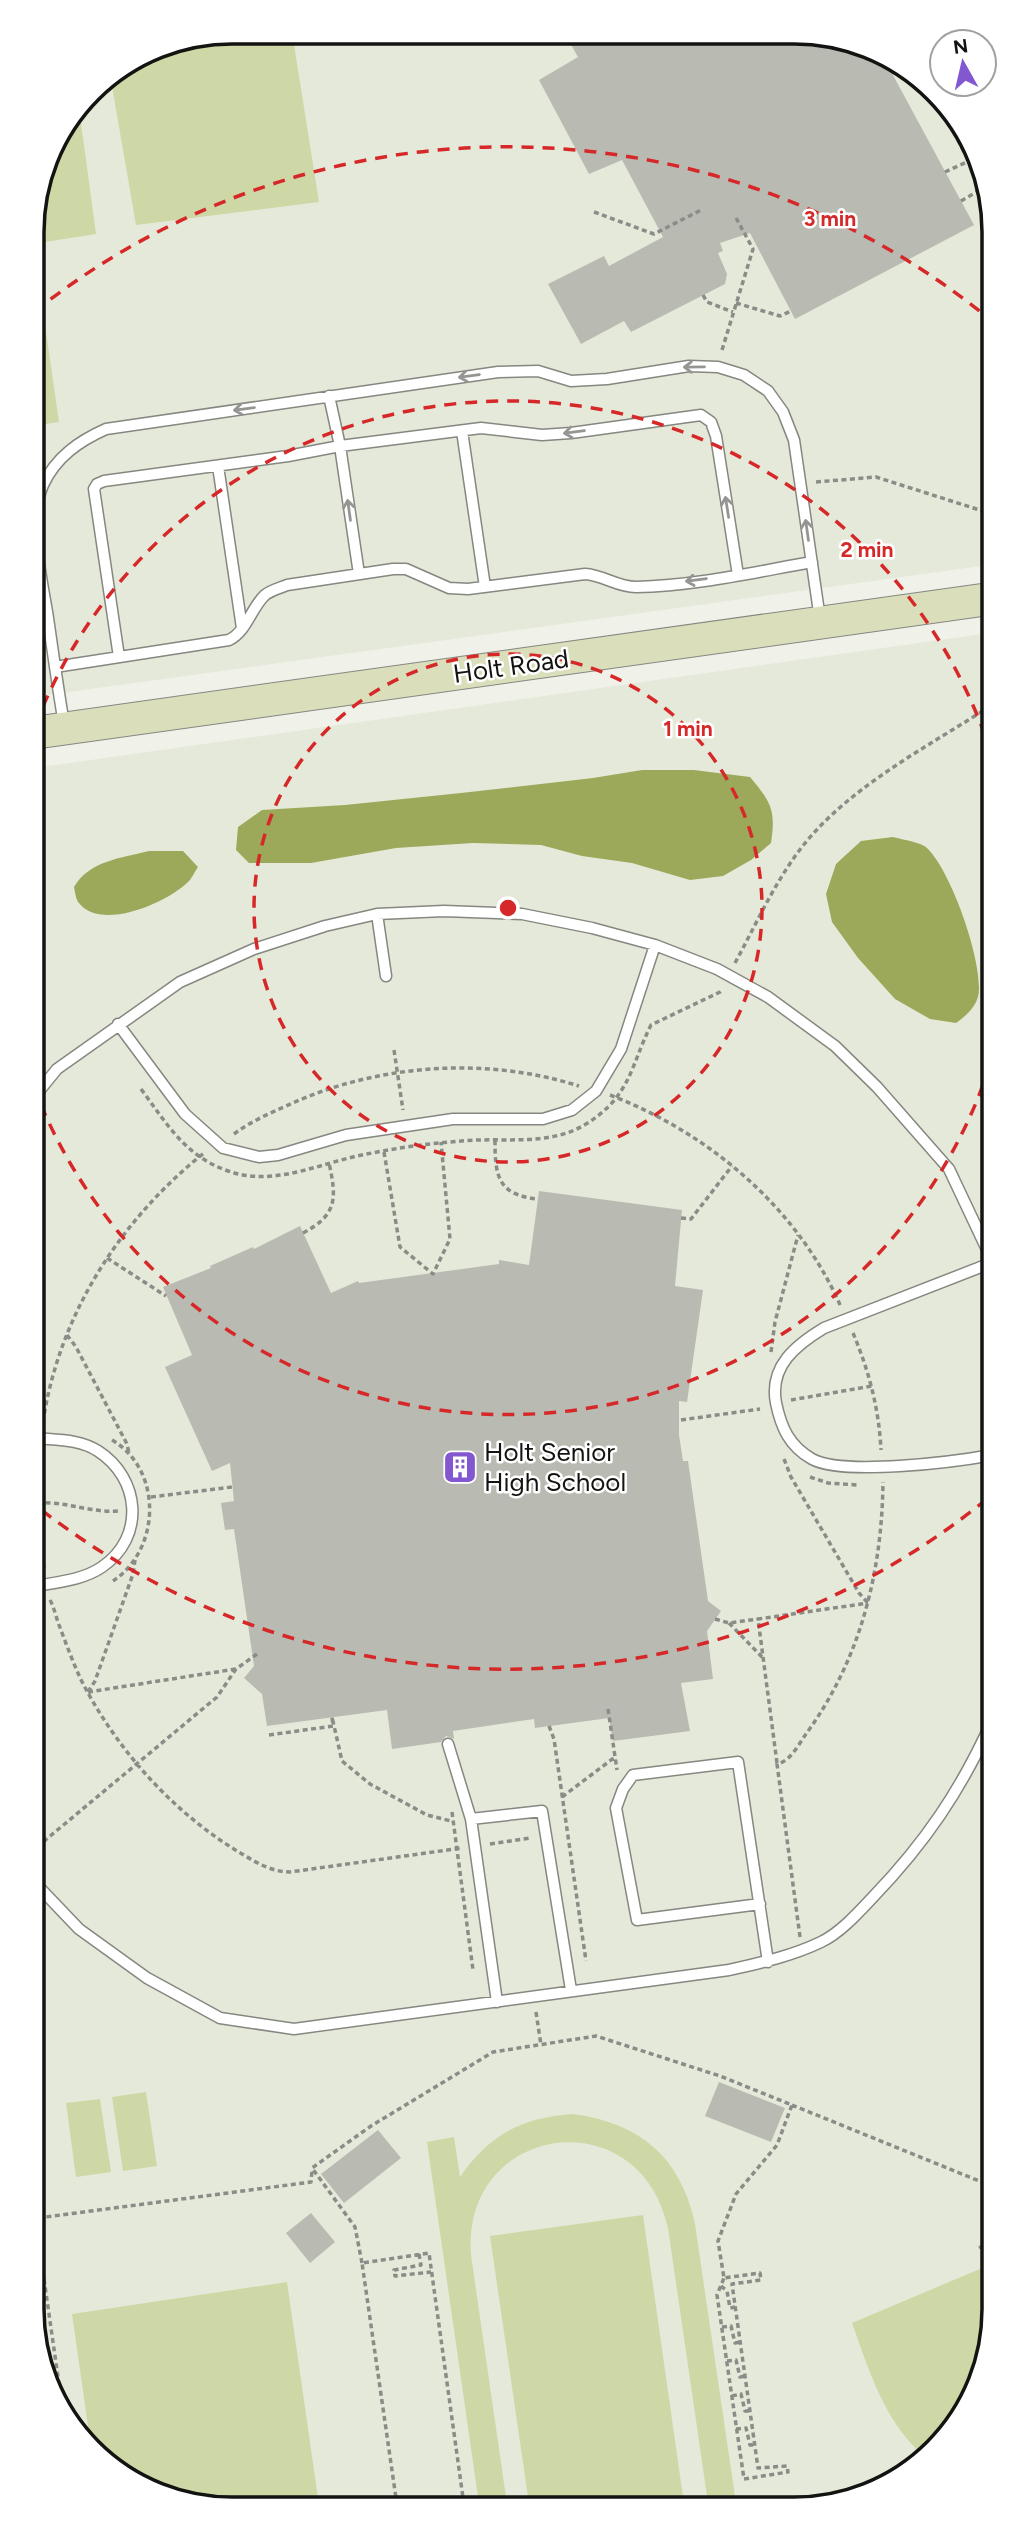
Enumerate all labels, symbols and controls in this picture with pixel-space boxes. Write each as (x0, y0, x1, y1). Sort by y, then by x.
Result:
north arrow (928, 28, 998, 98)
text: N (952, 34, 970, 59)
text: 3 min (804, 206, 856, 231)
one-way arrow (683, 360, 706, 374)
one-way arrow (458, 370, 481, 383)
one-way arrow (233, 402, 256, 415)
one-way arrow (563, 426, 586, 439)
one-way arrow (720, 496, 733, 519)
one-way arrow (342, 499, 355, 521)
one-way arrow (800, 519, 813, 542)
text: 2 min (841, 537, 893, 562)
one-way arrow (685, 574, 708, 587)
street label: Holt Road (451, 642, 571, 690)
text: 1 min (663, 716, 713, 741)
centre of rings (496, 896, 520, 920)
place label: Holt Senior High School (484, 1436, 626, 1498)
building icon: Holt Senior High School (441, 1448, 479, 1486)

